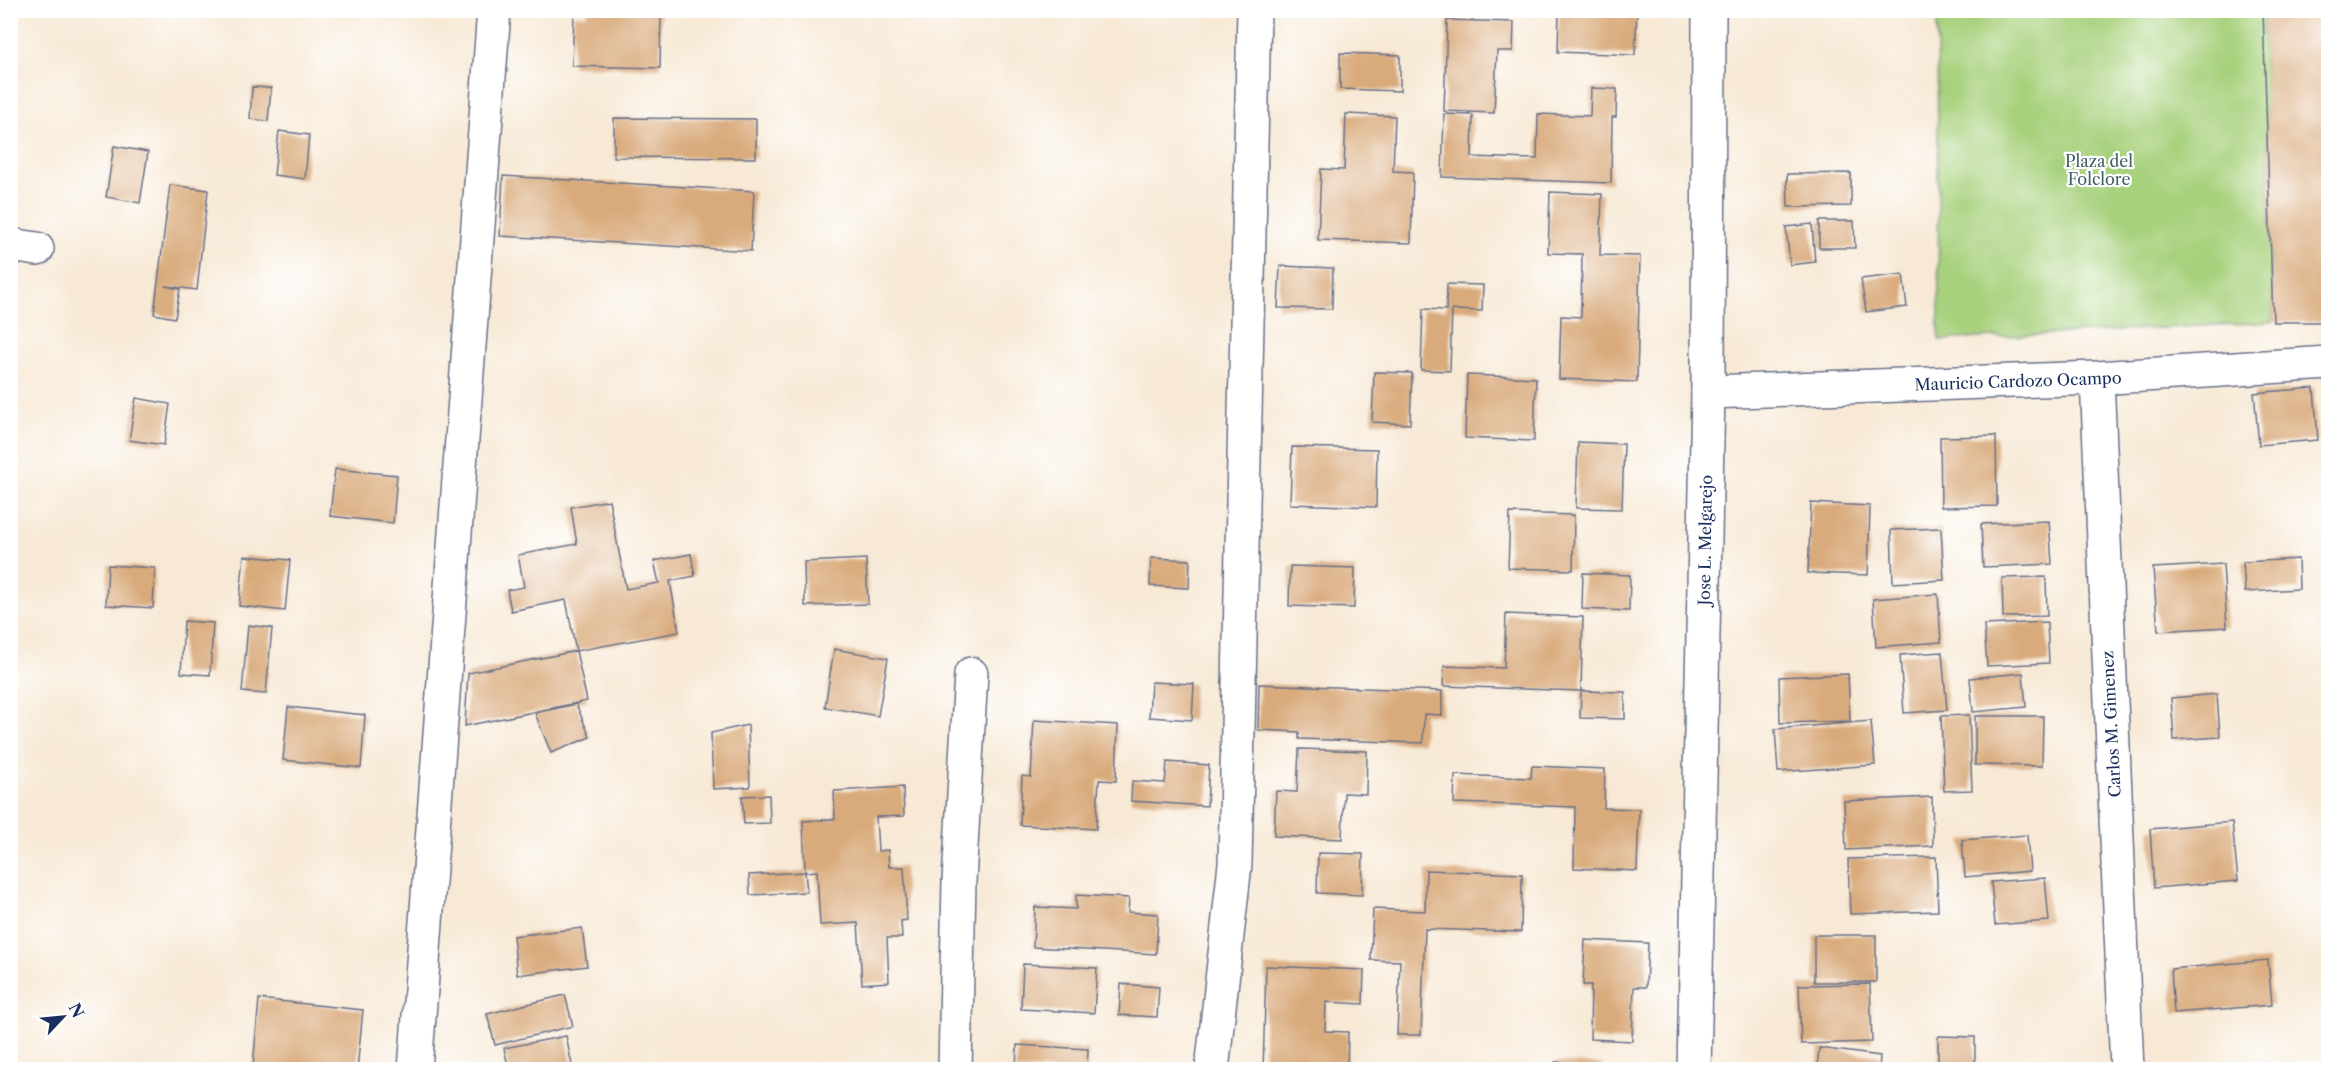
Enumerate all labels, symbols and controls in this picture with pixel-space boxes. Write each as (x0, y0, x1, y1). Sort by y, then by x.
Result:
park label: Plaza del Folclore (2065, 151, 2133, 189)
street label: Mauricio Cardozo Ocampo (1914, 367, 2122, 395)
street label: Jose L. Melgarejo (1694, 474, 1716, 608)
street label: Carlos M. Gimenez (2097, 650, 2125, 798)
north arrow (33, 987, 93, 1047)
text: N (64, 1000, 89, 1021)

